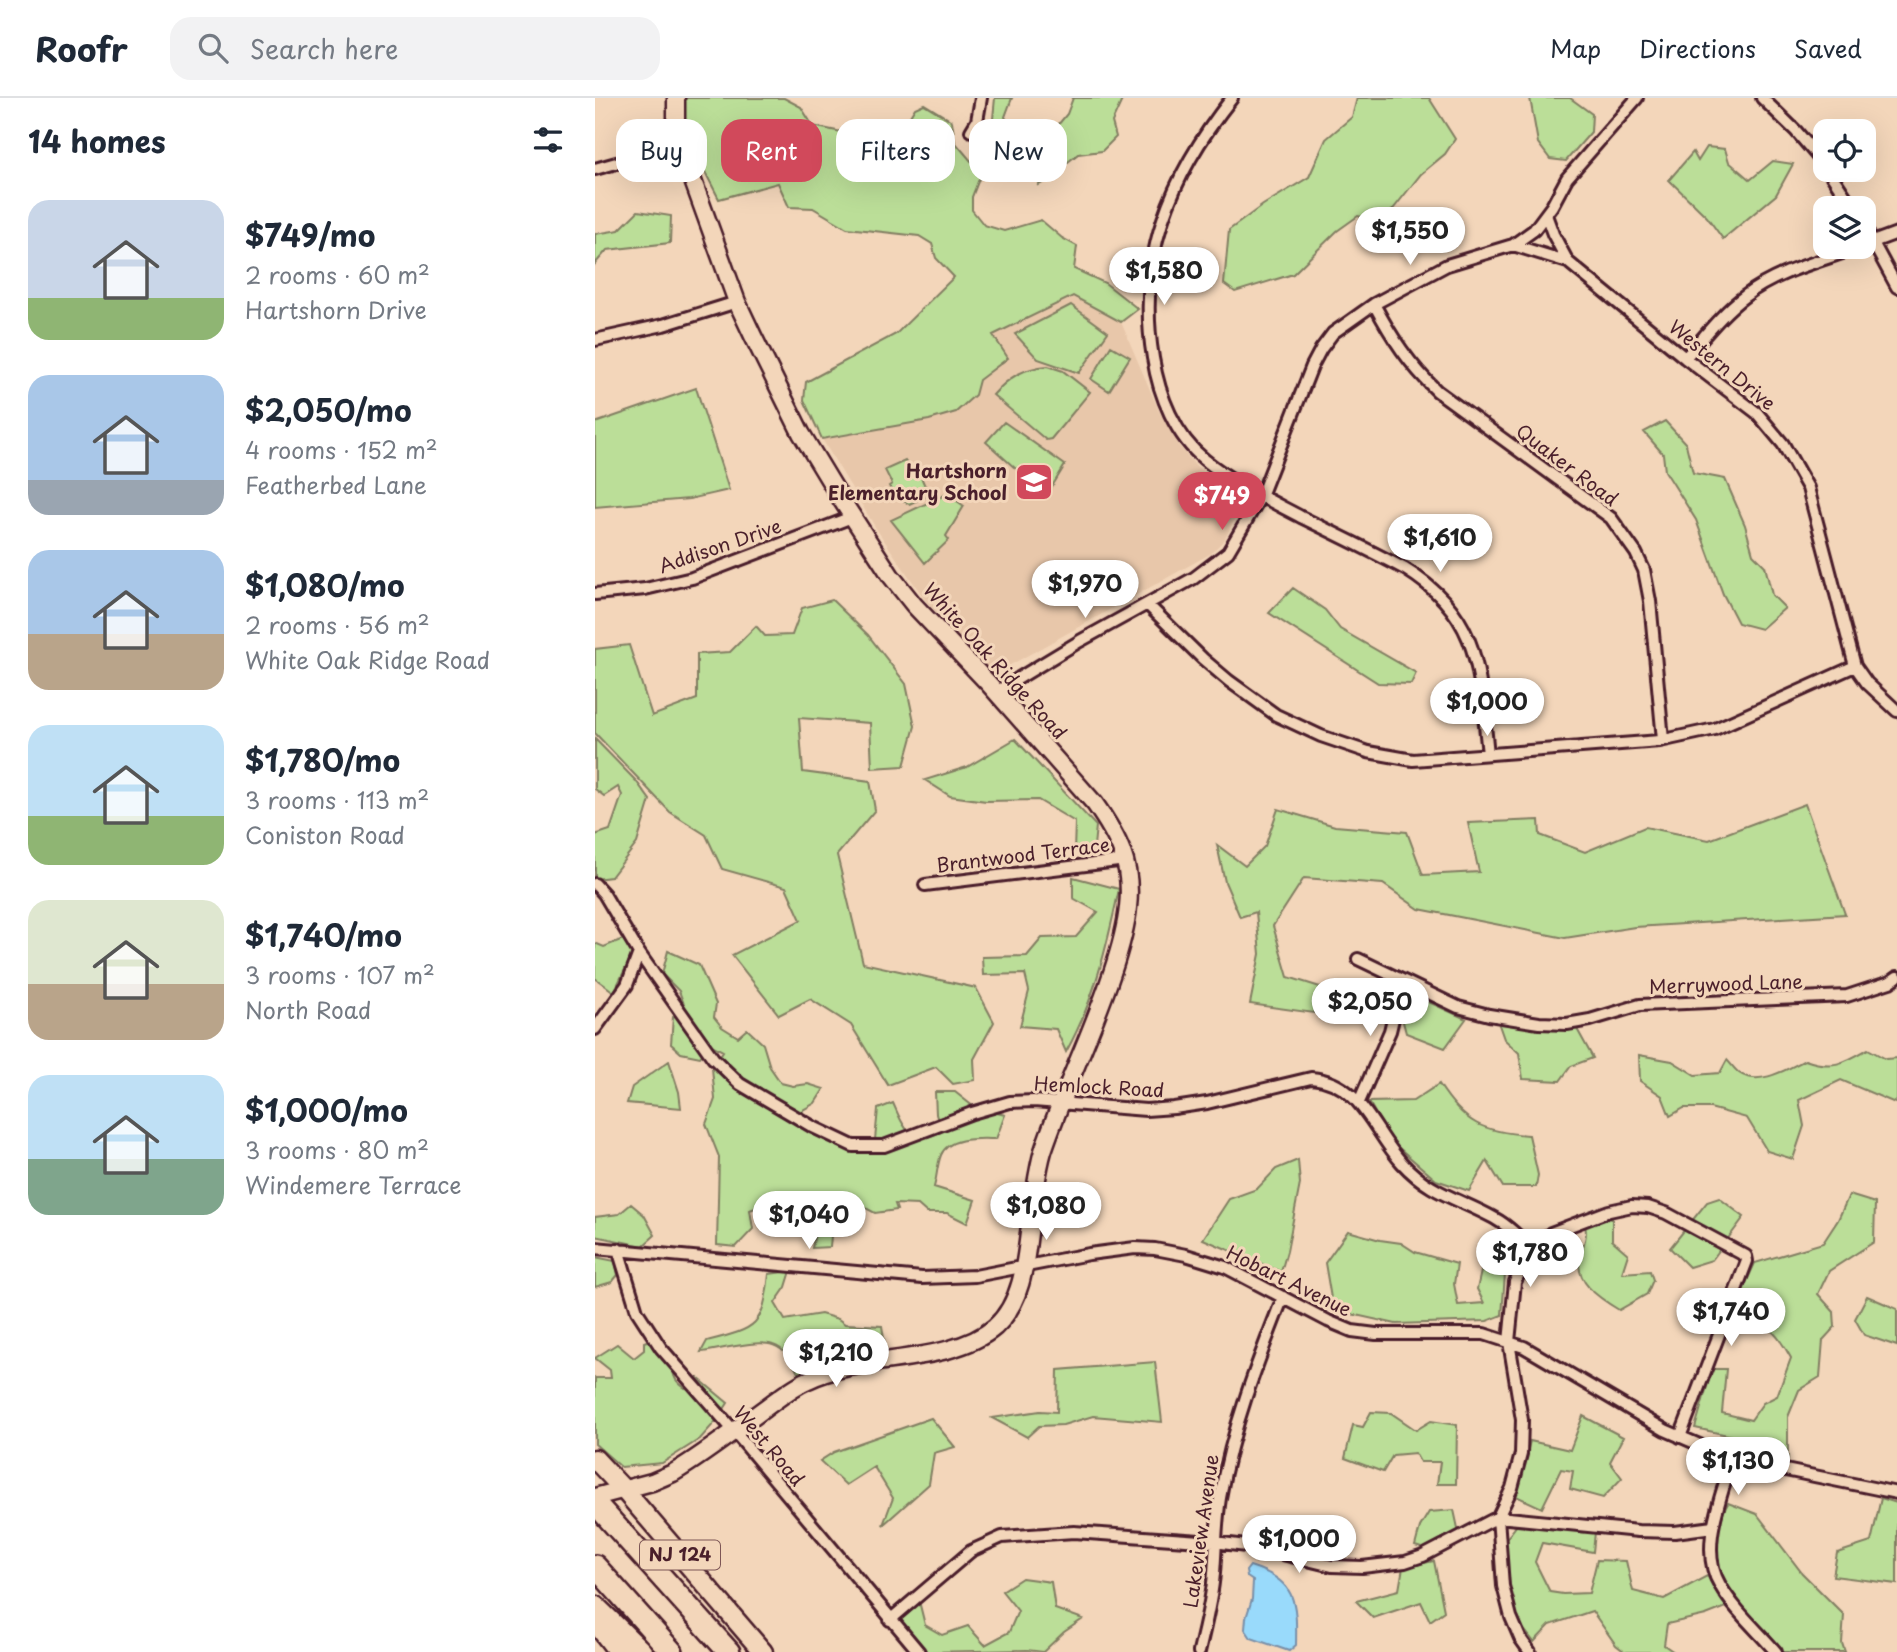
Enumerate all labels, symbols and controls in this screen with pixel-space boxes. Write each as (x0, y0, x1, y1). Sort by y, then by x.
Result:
search box (170, 17, 660, 80)
text: Roofr (35, 23, 128, 73)
icon: search (194, 29, 232, 67)
text: Search here (250, 29, 398, 68)
text: Map (1550, 30, 1601, 66)
text: Directions (1639, 30, 1756, 66)
text: Saved (1794, 30, 1862, 66)
text: 14 homes (28, 118, 166, 163)
chip: Buy (616, 119, 707, 182)
chip: Rent (721, 119, 822, 182)
chip: Filters (836, 119, 955, 182)
chip: New (969, 119, 1067, 182)
map controls (1813, 119, 1876, 259)
button: locate (1813, 119, 1876, 182)
icon: filters (529, 121, 567, 159)
button: layers (1813, 196, 1876, 259)
pin: $1,550 (1353, 208, 1467, 267)
text: $749/mo (245, 212, 375, 257)
text: $1,550 (1371, 212, 1449, 247)
icon: home (84, 228, 168, 312)
pin: $1,580 (1107, 248, 1221, 307)
text: $1,580 (1125, 252, 1203, 287)
text: 2 rooms · 60 m² (245, 257, 430, 292)
text: Hartshorn Drive (245, 292, 427, 327)
street label: Western Drive (1663, 312, 1782, 416)
text: $2,050/mo (245, 387, 412, 432)
icon: home (84, 403, 168, 487)
street label: Quaker Road (1511, 416, 1625, 512)
text: 4 rooms · 152 m² (245, 432, 438, 467)
place label: Hartshorn Elementary School (828, 456, 1007, 506)
school or university icon: Hartshorn Elementary School (1013, 461, 1055, 503)
text: Featherbed Lane (245, 467, 427, 502)
pin: $749 (1181, 472, 1263, 532)
text: $749 (1194, 477, 1250, 512)
street label: Addison Drive (655, 511, 785, 579)
pin: $1,610 (1383, 514, 1497, 574)
text: $1,610 (1403, 519, 1477, 554)
pin: $1,970 (1028, 560, 1142, 620)
text: $1,080/mo (245, 562, 405, 607)
text: $1,970 (1048, 565, 1122, 600)
street label: White Oak Ridge Road (918, 576, 1074, 745)
icon: home (84, 578, 168, 662)
text: 2 rooms · 56 m² (245, 607, 430, 642)
text: White Oak Ridge Road (245, 642, 490, 677)
pin: $1,000 (1430, 678, 1544, 738)
text: $1,000 (1446, 683, 1528, 718)
text: $1,780/mo (245, 737, 400, 782)
icon: home (84, 753, 168, 837)
text: 3 rooms · 113 m² (245, 782, 429, 817)
text: Coniston Road (245, 817, 405, 852)
street label: Brantwood Terrace (934, 829, 1111, 879)
text: $1,740/mo (245, 912, 402, 957)
icon: home (84, 928, 168, 1012)
text: 3 rooms · 107 m² (245, 957, 435, 992)
street label: Merrywood Lane (1648, 966, 1803, 1000)
pin: $2,050 (1313, 978, 1427, 1038)
text: $2,050 (1328, 983, 1412, 1018)
text: North Road (245, 992, 371, 1027)
street label: Hemlock Road (1033, 1069, 1165, 1103)
text: $1,000/mo (245, 1087, 408, 1132)
icon: home (84, 1103, 168, 1187)
text: 3 rooms · 80 m² (245, 1132, 429, 1167)
text: Windemere Terrace (245, 1167, 462, 1202)
pin: $1,080 (989, 1182, 1103, 1242)
text: $1,080 (1006, 1187, 1086, 1222)
pin: $1,040 (752, 1192, 866, 1251)
text: $1,040 (769, 1196, 849, 1231)
pin: $1,780 (1473, 1230, 1587, 1289)
text: $1,780 (1492, 1234, 1568, 1269)
street label: Hobart Avenue (1222, 1238, 1357, 1322)
pin: $1,740 (1674, 1288, 1788, 1348)
text: $1,740 (1692, 1293, 1770, 1328)
pin: $1,210 (779, 1330, 893, 1389)
text: $1,210 (799, 1334, 873, 1369)
street label: West Road (728, 1399, 812, 1492)
pin: $1,130 (1681, 1438, 1795, 1497)
text: $1,130 (1702, 1442, 1774, 1477)
street label: Lakeview Avenue (1175, 1452, 1225, 1610)
pin: $1,000 (1242, 1516, 1356, 1575)
text: $1,000 (1258, 1520, 1340, 1555)
road number: NJ 124 (640, 1540, 720, 1570)

